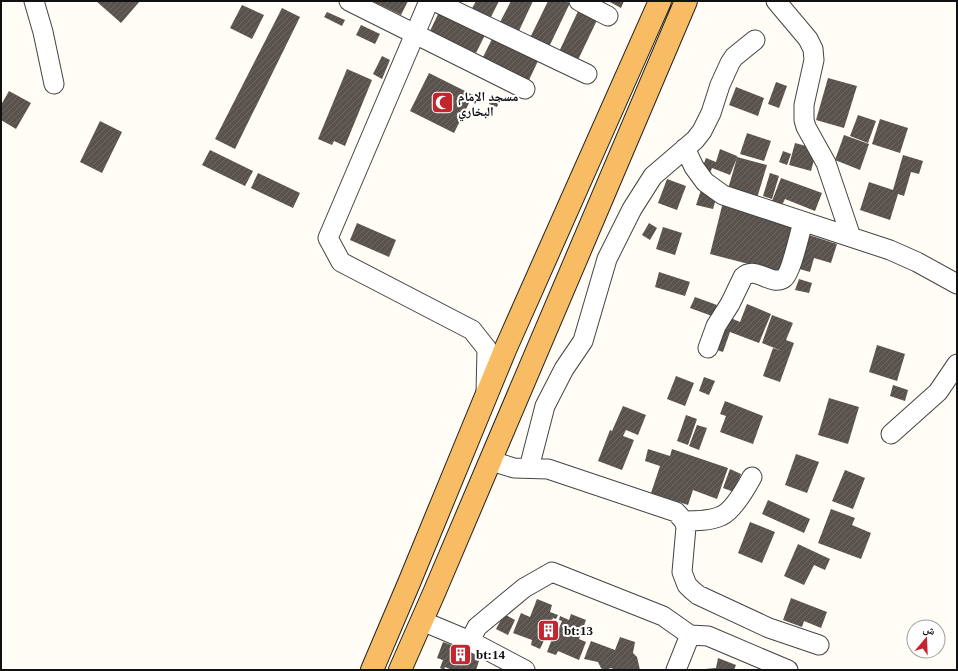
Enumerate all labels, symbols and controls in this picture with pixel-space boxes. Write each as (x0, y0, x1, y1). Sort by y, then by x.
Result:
place label: مسجد الإمام البخاري (458, 89, 519, 122)
mosque icon: مسجد الإمام البخاري (429, 90, 455, 116)
building icon: bt:13 (535, 617, 561, 643)
north arrow (906, 619, 946, 659)
text: ش (921, 622, 937, 639)
place label: bt:13 (564, 623, 593, 638)
building icon: bt:14 (447, 641, 473, 667)
place label: bt:14 (476, 647, 505, 662)

